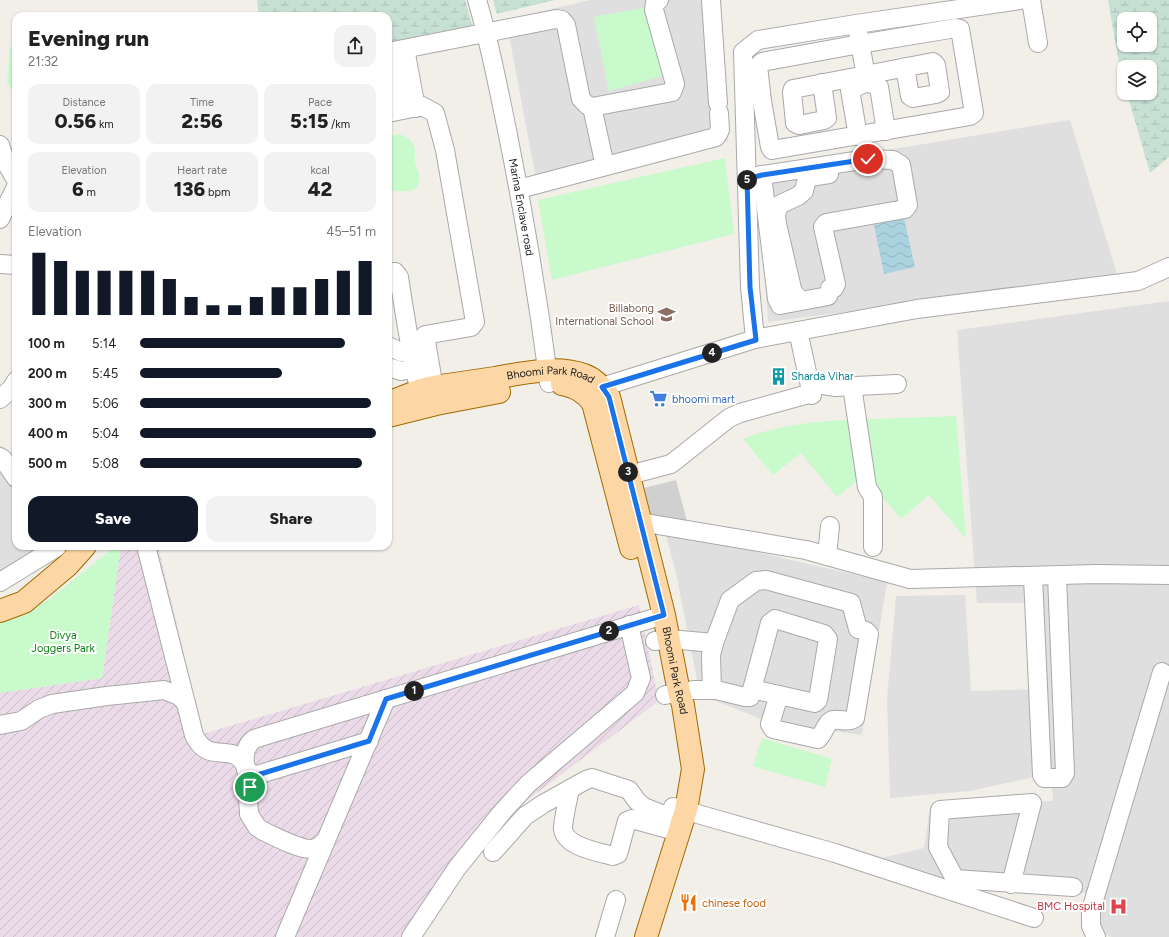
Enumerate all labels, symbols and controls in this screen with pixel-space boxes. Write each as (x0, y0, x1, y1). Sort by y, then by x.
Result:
map controls (1117, 12, 1157, 100)
button: locate (1117, 12, 1157, 52)
text: Evening run (28, 25, 149, 52)
button: share (334, 25, 376, 67)
text: 21:32 (28, 54, 58, 69)
button: layers (1117, 60, 1157, 100)
text: Distance (62, 96, 106, 109)
text: Time (190, 96, 214, 109)
text: Pace (308, 96, 332, 109)
text: 0.56 (54, 109, 96, 133)
text: 2:56 (181, 109, 223, 133)
text: 5:15 (290, 109, 328, 133)
text: km (96, 118, 114, 131)
text: /km (328, 118, 350, 131)
pin (851, 142, 885, 176)
icon: check (857, 148, 879, 170)
street label: Marina Enclave road (506, 157, 536, 257)
text: Elevation (61, 164, 107, 177)
text: Heart rate (177, 164, 227, 177)
text: kcal (310, 164, 330, 177)
pin: 5 (737, 170, 757, 190)
text: 5 (744, 173, 750, 186)
text: 6 (72, 177, 84, 201)
text: 136 (174, 177, 205, 201)
text: 42 (308, 177, 332, 201)
text: m (84, 186, 96, 199)
text: bpm (205, 186, 230, 199)
text: Elevation (28, 224, 81, 239)
text: 45–51 m (326, 224, 376, 239)
place label: Billabong International School (555, 302, 654, 328)
school or university icon: Billabong International School (657, 304, 677, 324)
text: 100 m (28, 336, 65, 351)
text: 5:14 (92, 336, 116, 351)
pin: 4 (702, 343, 722, 363)
text: 4 (709, 346, 715, 359)
street label: Bhoomi Park Road (505, 364, 597, 386)
text: 200 m (28, 366, 67, 381)
text: 5:45 (92, 366, 118, 381)
building icon: Sharda Vihar (768, 366, 788, 386)
place label: Sharda Vihar (791, 370, 854, 383)
supermarket icon: bhoomi mart (649, 389, 669, 409)
place label: bhoomi mart (672, 393, 735, 406)
text: 300 m (28, 396, 67, 411)
text: 5:06 (92, 396, 118, 411)
text: 400 m (28, 426, 68, 441)
text: 5:04 (92, 426, 119, 441)
text: 500 m (28, 456, 67, 471)
text: 5:08 (92, 456, 119, 471)
pin: 3 (618, 462, 638, 482)
text: 3 (625, 465, 631, 478)
button: Save (28, 496, 198, 542)
button: Share (206, 496, 376, 542)
pin: 2 (599, 621, 619, 641)
text: 2 (606, 624, 612, 637)
street label: Bhoomi Park Road (659, 626, 690, 715)
park label: Divya Joggers Park (31, 629, 95, 655)
pin: 1 (404, 681, 424, 701)
text: 1 (412, 684, 416, 697)
pin (233, 770, 267, 804)
icon: arrive (239, 776, 261, 798)
restaurant icon: chinese food (679, 893, 699, 913)
hospital icon: BMC Hospital (1108, 896, 1128, 916)
place label: chinese food (702, 897, 766, 910)
place label: BMC Hospital (1037, 900, 1105, 913)

